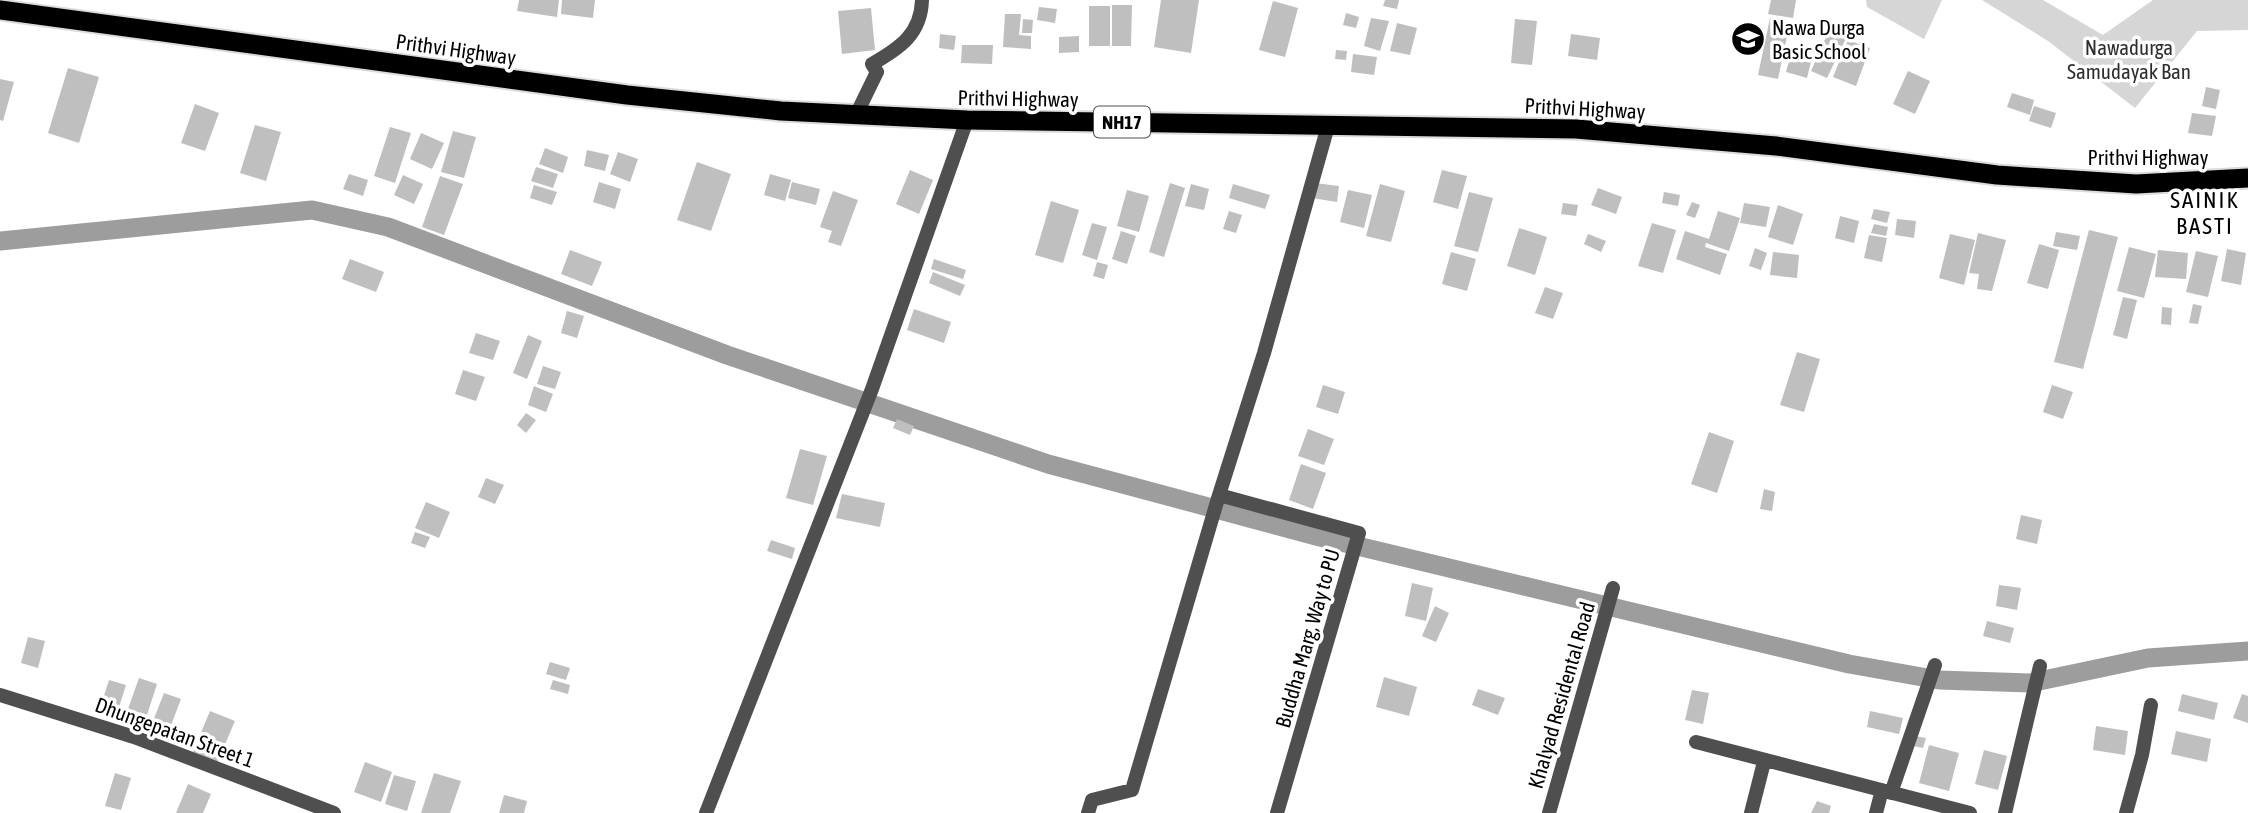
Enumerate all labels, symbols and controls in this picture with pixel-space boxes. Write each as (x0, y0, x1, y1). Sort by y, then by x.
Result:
place label: Nawa Durga Basic School (1772, 15, 1867, 63)
school or university icon: Nawa Durga Basic School (1729, 20, 1767, 58)
street label: Prithvi Highway (394, 29, 518, 69)
park label: Nawadurga Samudayak Ban (2067, 35, 2191, 83)
street label: Prithvi Highway (957, 85, 1079, 111)
street label: Prithvi Highway (1524, 93, 1646, 123)
road number: NH17 (1094, 106, 1150, 138)
street label: Prithvi Highway (2088, 145, 2209, 169)
district label: SAINIK BASTI (2170, 187, 2240, 239)
street label: Buddha Marg, Way to PU (1270, 546, 1344, 730)
street label: Khalyad Residental Road (1523, 599, 1599, 791)
street label: Dhungepatan Street 1 (92, 692, 258, 772)

